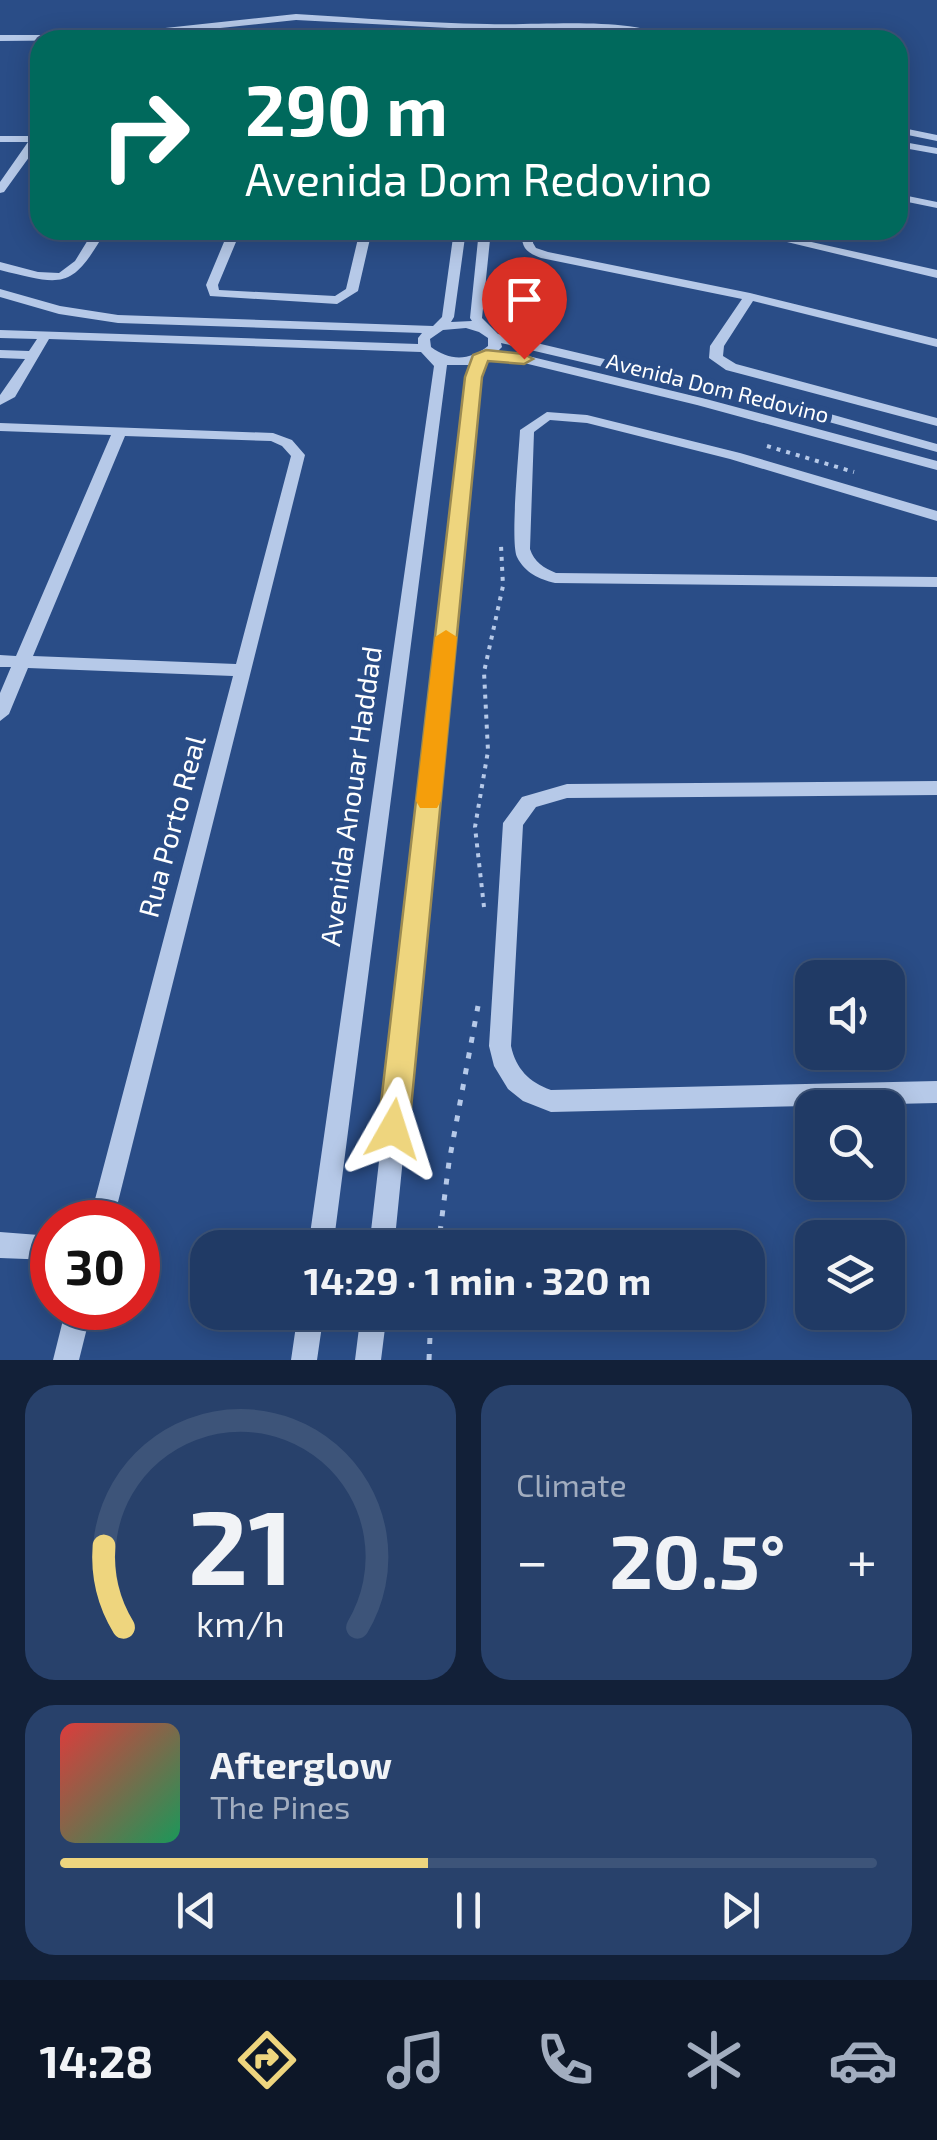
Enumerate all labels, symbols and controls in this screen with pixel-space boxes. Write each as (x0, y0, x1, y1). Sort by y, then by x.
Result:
text: 290 m (245, 66, 448, 150)
icon: right (80, 70, 210, 200)
text: Avenida Dom Redovino (245, 151, 712, 205)
pin (482, 257, 567, 360)
icon: arrive (497, 272, 552, 327)
street label: Avenida Dom Redovino (604, 347, 832, 427)
street label: Avenida Anouar Haddad (312, 644, 388, 948)
street label: Rua Porto Real (130, 731, 212, 921)
map controls (795, 960, 905, 1330)
button: sound (795, 960, 905, 1070)
position arrow (341, 1077, 445, 1181)
button: search (795, 1090, 905, 1200)
speed limit sign: 30 (30, 1200, 160, 1330)
button: layers (795, 1220, 905, 1330)
text: 14:29 · 1 min · 320 m (304, 1257, 651, 1303)
text: Climate (516, 1465, 627, 1503)
text: 21 (188, 1481, 293, 1606)
text: 20.5° (609, 1514, 786, 1604)
text: − (516, 1526, 548, 1592)
text: + (847, 1526, 877, 1592)
text: km/h (196, 1601, 285, 1644)
text: Afterglow (210, 1741, 392, 1787)
text: The Pines (210, 1787, 350, 1825)
icon: previous (169, 1883, 224, 1938)
icon: pause (441, 1883, 496, 1938)
icon: next (713, 1883, 768, 1938)
icon: directions (232, 2025, 302, 2095)
icon: music (381, 2025, 451, 2095)
icon: phone (530, 2025, 600, 2095)
icon: climate (679, 2025, 749, 2095)
icon: car (828, 2025, 898, 2095)
text: 14:28 (39, 2033, 153, 2087)

